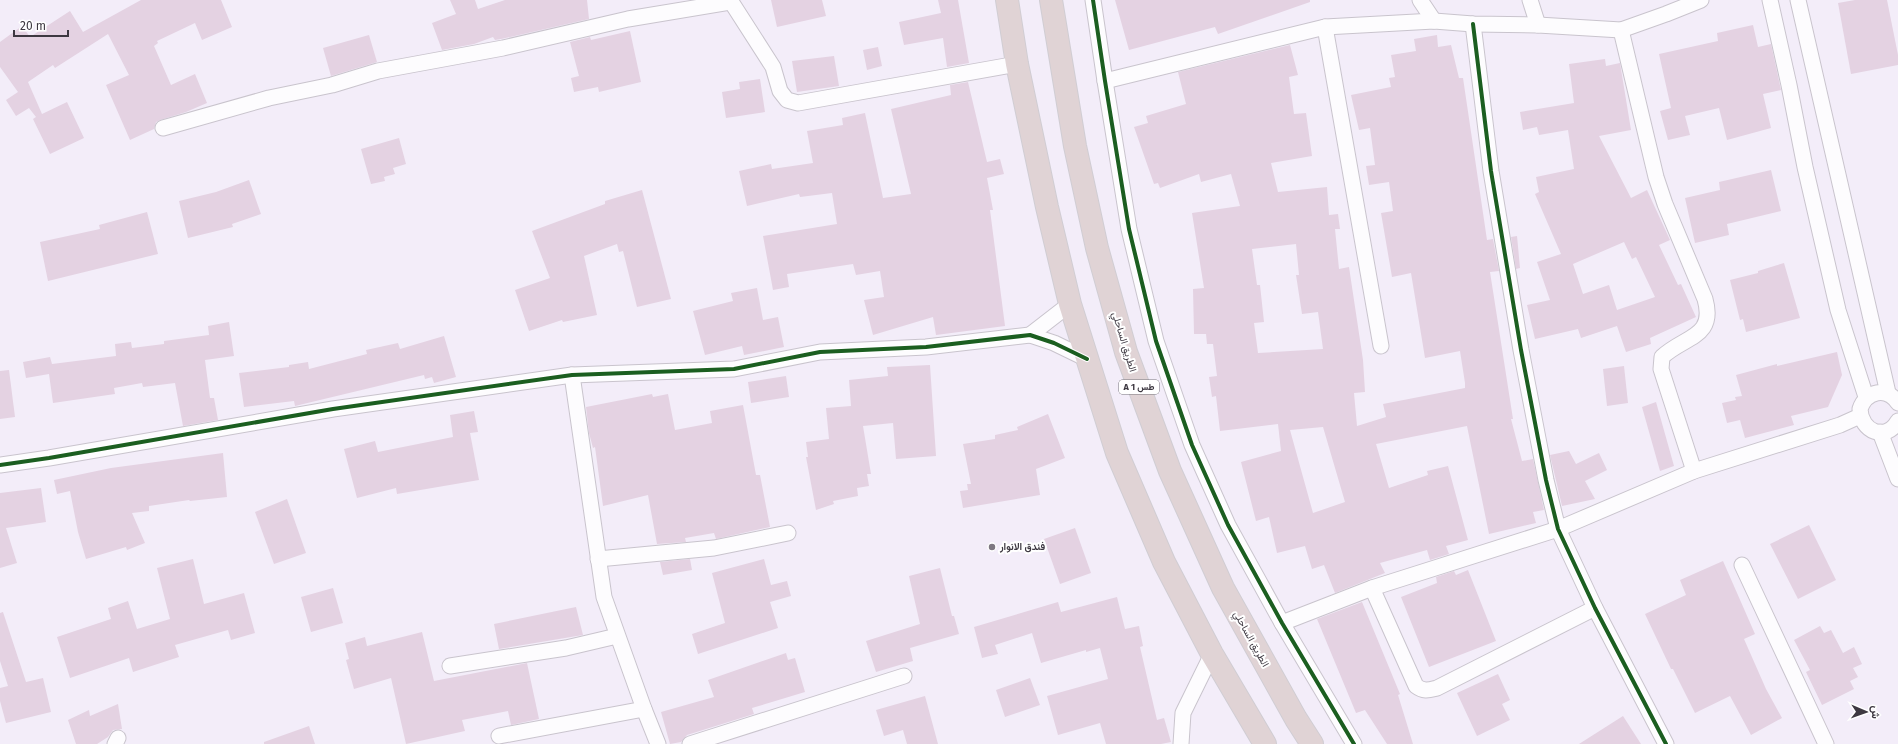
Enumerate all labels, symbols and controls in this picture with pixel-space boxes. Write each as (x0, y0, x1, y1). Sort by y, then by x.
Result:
scale bar (14, 12, 68, 38)
text: 20 m (20, 19, 46, 33)
street label: الطريق الساحلي (1107, 311, 1139, 374)
road number: A 1 طس (1119, 380, 1159, 394)
place label: فندق الانوار (999, 541, 1045, 553)
marker: فندق الانوار (987, 542, 997, 552)
street label: الطريق الساحلي (1229, 609, 1271, 670)
north arrow (1846, 692, 1886, 732)
text: ش (1869, 705, 1882, 719)

